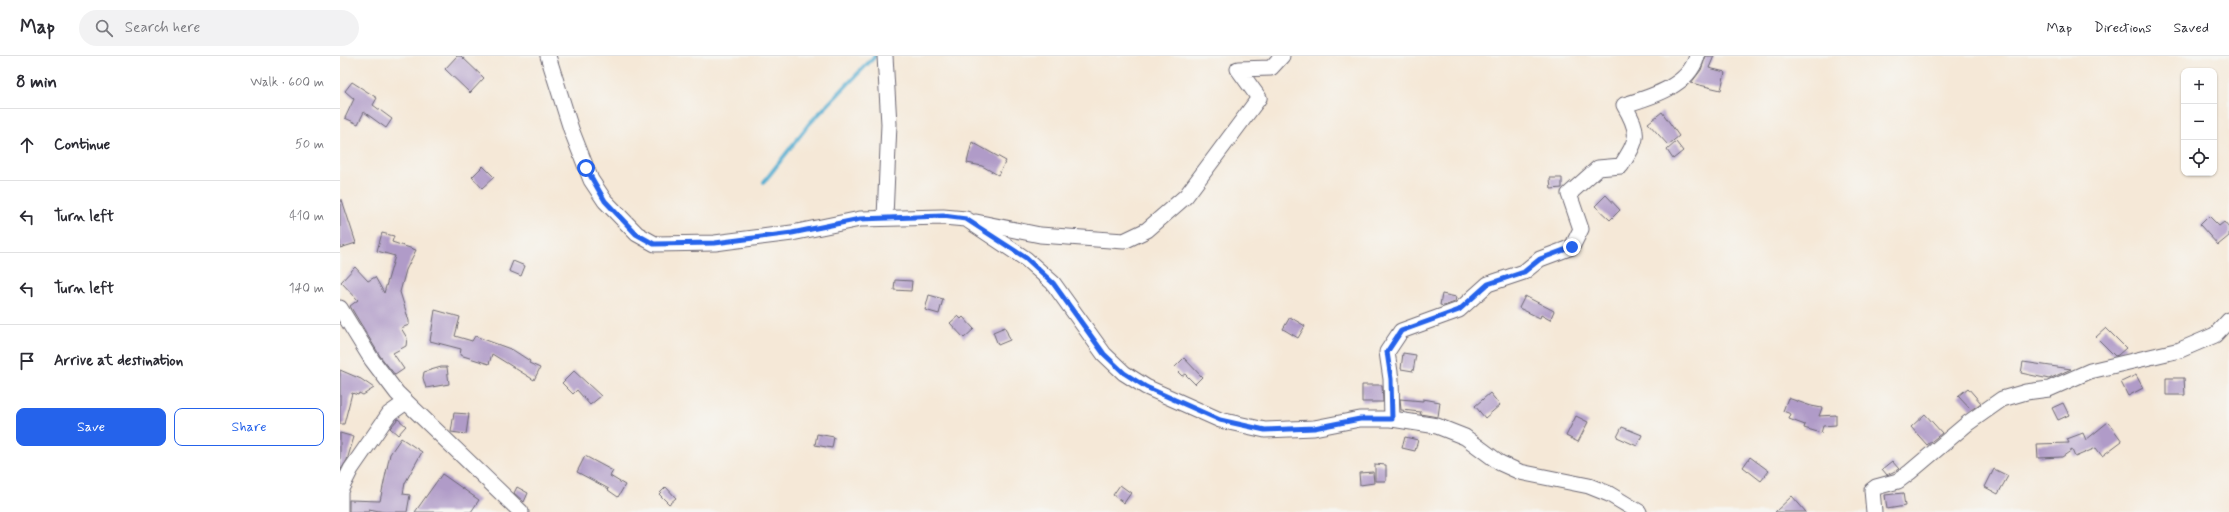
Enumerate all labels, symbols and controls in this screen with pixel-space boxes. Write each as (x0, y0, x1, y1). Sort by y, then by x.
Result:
search box (79, 10, 359, 46)
text: Map (20, 15, 55, 40)
icon: search (93, 17, 115, 39)
text: Search here (125, 18, 200, 38)
text: Map (2046, 19, 2072, 37)
text: Directions (2094, 19, 2152, 37)
text: Saved (2174, 19, 2209, 37)
map controls (2181, 68, 2217, 176)
button: + (2181, 68, 2217, 104)
text: 8 min (16, 71, 57, 93)
text: Walk · 600 m (250, 74, 324, 91)
button: − (2181, 104, 2217, 140)
icon: ahead (16, 134, 38, 156)
text: Continue (54, 135, 110, 155)
text: 50 m (295, 136, 324, 153)
button: locate (2181, 140, 2217, 176)
route start (577, 159, 595, 177)
icon: left (16, 206, 38, 228)
text: Turn left (54, 207, 114, 227)
text: 410 m (289, 208, 324, 225)
route end (1563, 238, 1581, 256)
icon: left (16, 278, 38, 300)
text: Turn left (54, 279, 114, 299)
text: 140 m (289, 280, 324, 297)
icon: arrive (16, 350, 38, 372)
text: Arrive at destination (54, 351, 183, 371)
button: Save (16, 408, 166, 446)
button: Share (174, 408, 324, 446)

